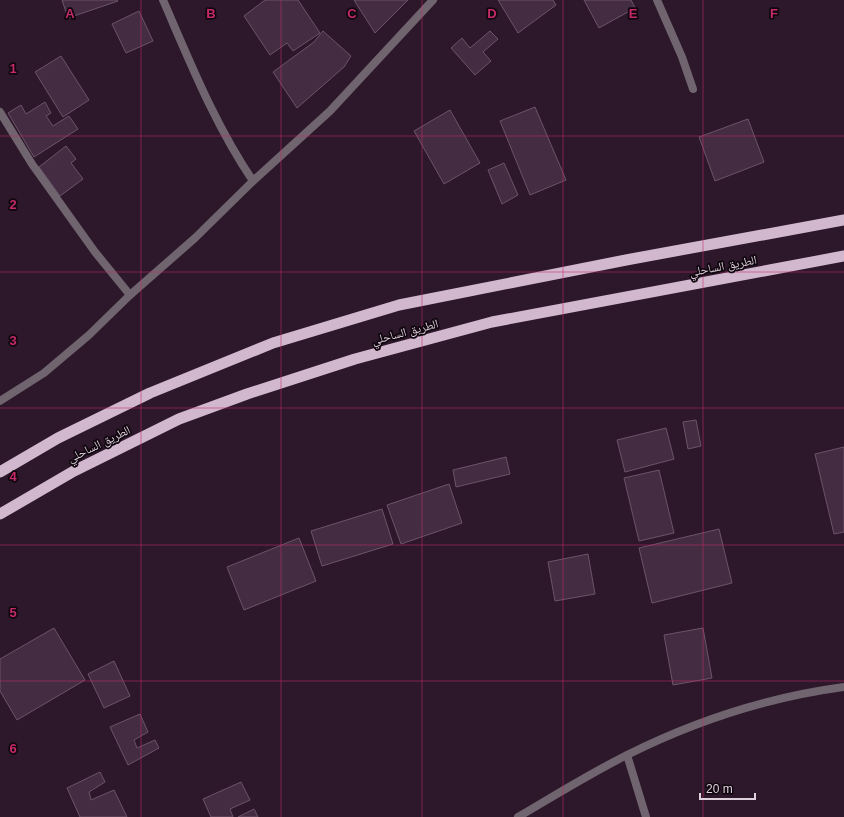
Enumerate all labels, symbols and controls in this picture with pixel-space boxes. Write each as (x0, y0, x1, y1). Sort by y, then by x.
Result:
text: A (65, 6, 75, 21)
text: B (206, 6, 216, 21)
text: C (347, 6, 357, 21)
text: D (487, 6, 497, 21)
text: E (629, 6, 638, 21)
text: F (770, 6, 778, 21)
text: 1 (9, 61, 17, 76)
text: 2 (9, 197, 17, 212)
street label: الطريق الساحلي (688, 253, 759, 282)
street label: الطريق الساحلي (370, 316, 441, 351)
text: 3 (9, 333, 17, 348)
street label: الطريق الساحلي (65, 423, 134, 468)
text: 4 (9, 469, 17, 484)
text: 5 (9, 605, 17, 620)
text: 6 (9, 741, 17, 756)
scale bar (700, 775, 755, 801)
text: 20 m (706, 782, 733, 796)

